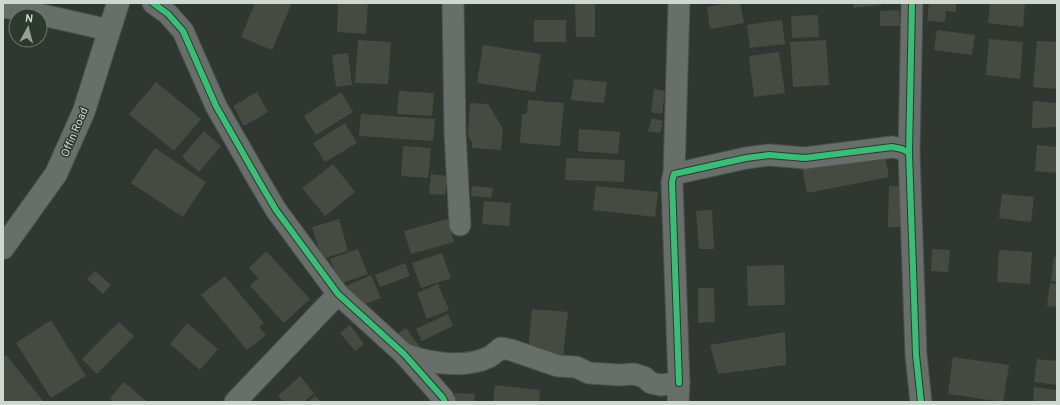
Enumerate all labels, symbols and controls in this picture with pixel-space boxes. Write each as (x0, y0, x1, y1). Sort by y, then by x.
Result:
north arrow (8, 8, 48, 48)
text: N (24, 12, 34, 26)
street label: Offin Road (58, 105, 92, 159)

